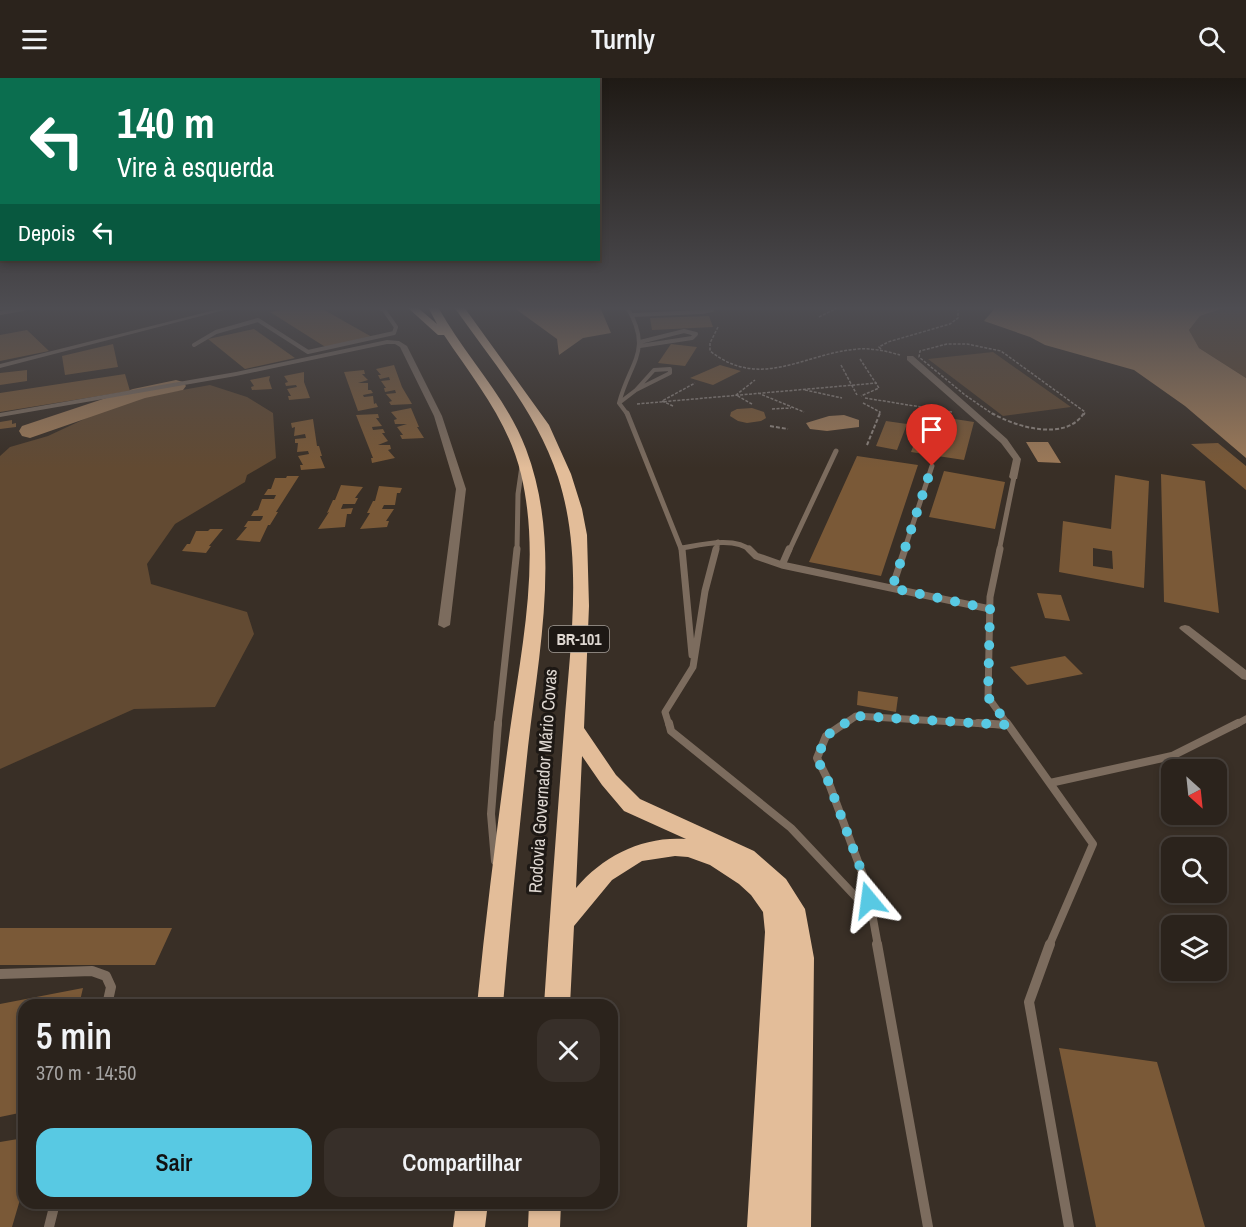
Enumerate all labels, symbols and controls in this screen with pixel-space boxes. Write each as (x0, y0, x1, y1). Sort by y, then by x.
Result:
text: Turnly (591, 21, 655, 57)
icon: menu (18, 23, 51, 56)
icon: search (1195, 23, 1228, 56)
text: 140 m (117, 95, 215, 151)
icon: left (18, 102, 96, 180)
text: Vire à esquerda (117, 149, 274, 185)
icon: left (87, 216, 120, 249)
text: Depois (18, 218, 75, 248)
pin (906, 404, 957, 466)
icon: arrive (915, 413, 948, 446)
road number: BR-101 (549, 626, 609, 652)
street label: Rodovia Governador Mário Covas (522, 668, 563, 894)
north arrow (1161, 759, 1227, 825)
map controls (1161, 759, 1227, 981)
button: search (1161, 837, 1227, 903)
position arrow (837, 868, 901, 932)
button: layers (1161, 915, 1227, 981)
text: 5 min (36, 1012, 112, 1060)
button: close (537, 1019, 600, 1082)
text: 370 m · 14:50 (36, 1059, 136, 1086)
button: Sair (36, 1128, 312, 1197)
button: Compartilhar (324, 1128, 600, 1197)

